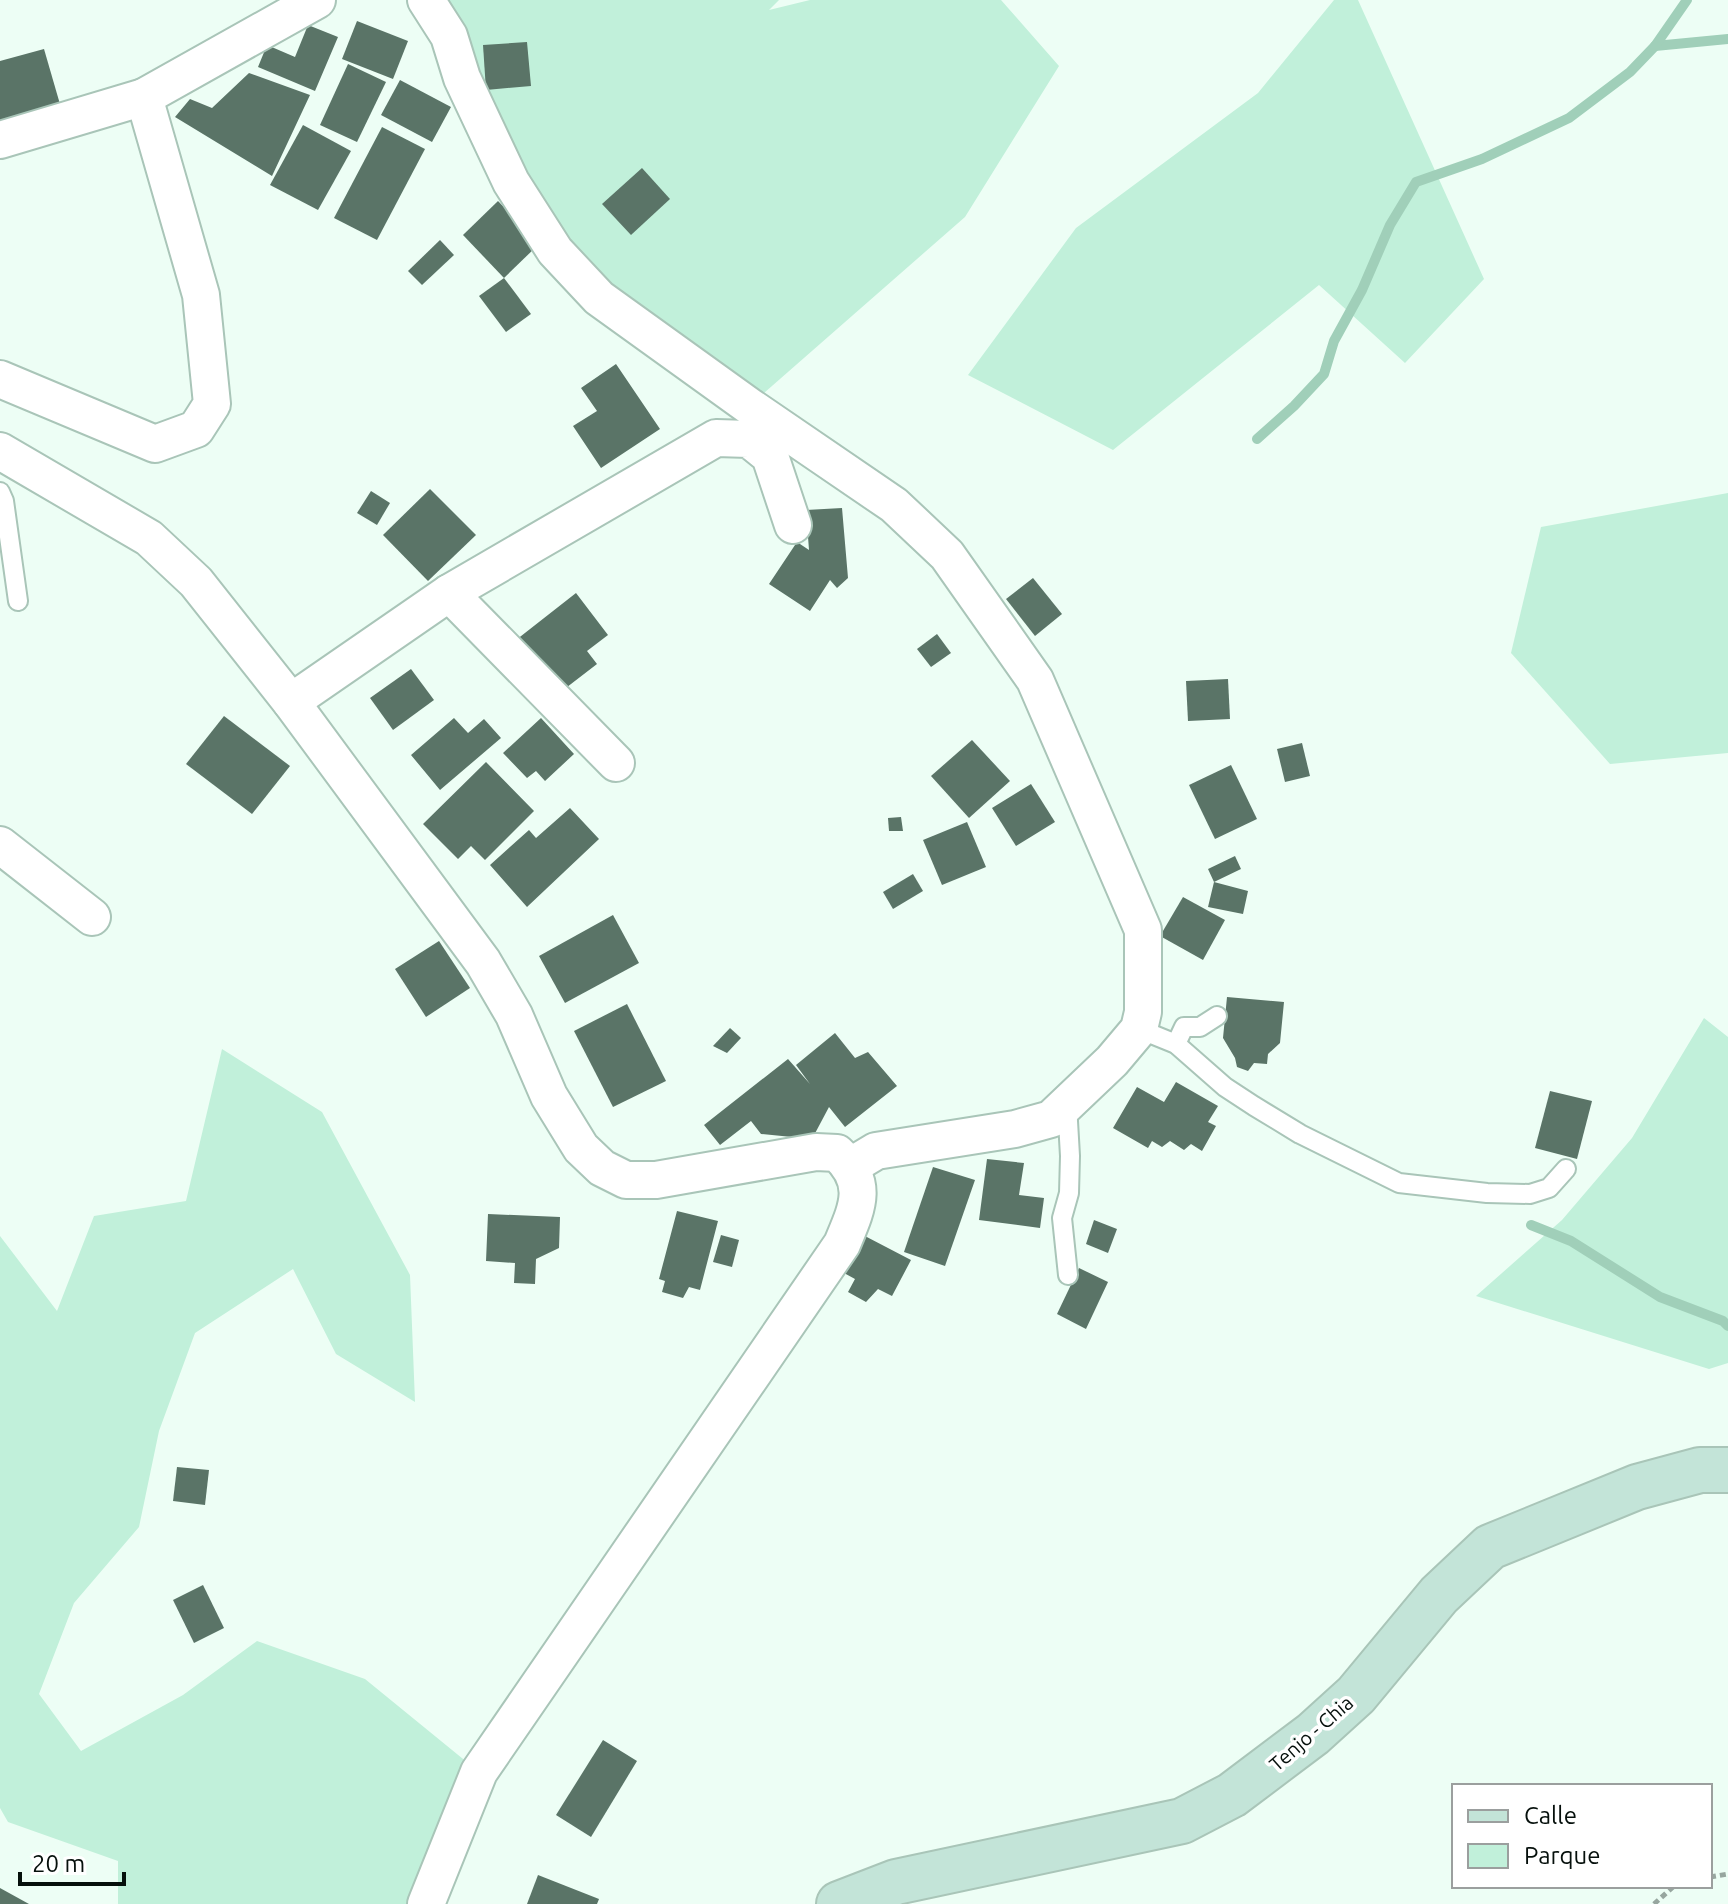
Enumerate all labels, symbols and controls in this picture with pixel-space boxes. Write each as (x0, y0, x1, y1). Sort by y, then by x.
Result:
street label: Tenjo - Chia (1265, 1691, 1357, 1775)
legend (1452, 1784, 1712, 1888)
text: Calle (1524, 1802, 1577, 1829)
scale bar (20, 1836, 124, 1886)
text: Parque (1524, 1842, 1601, 1869)
text: 20 m (32, 1850, 85, 1877)

